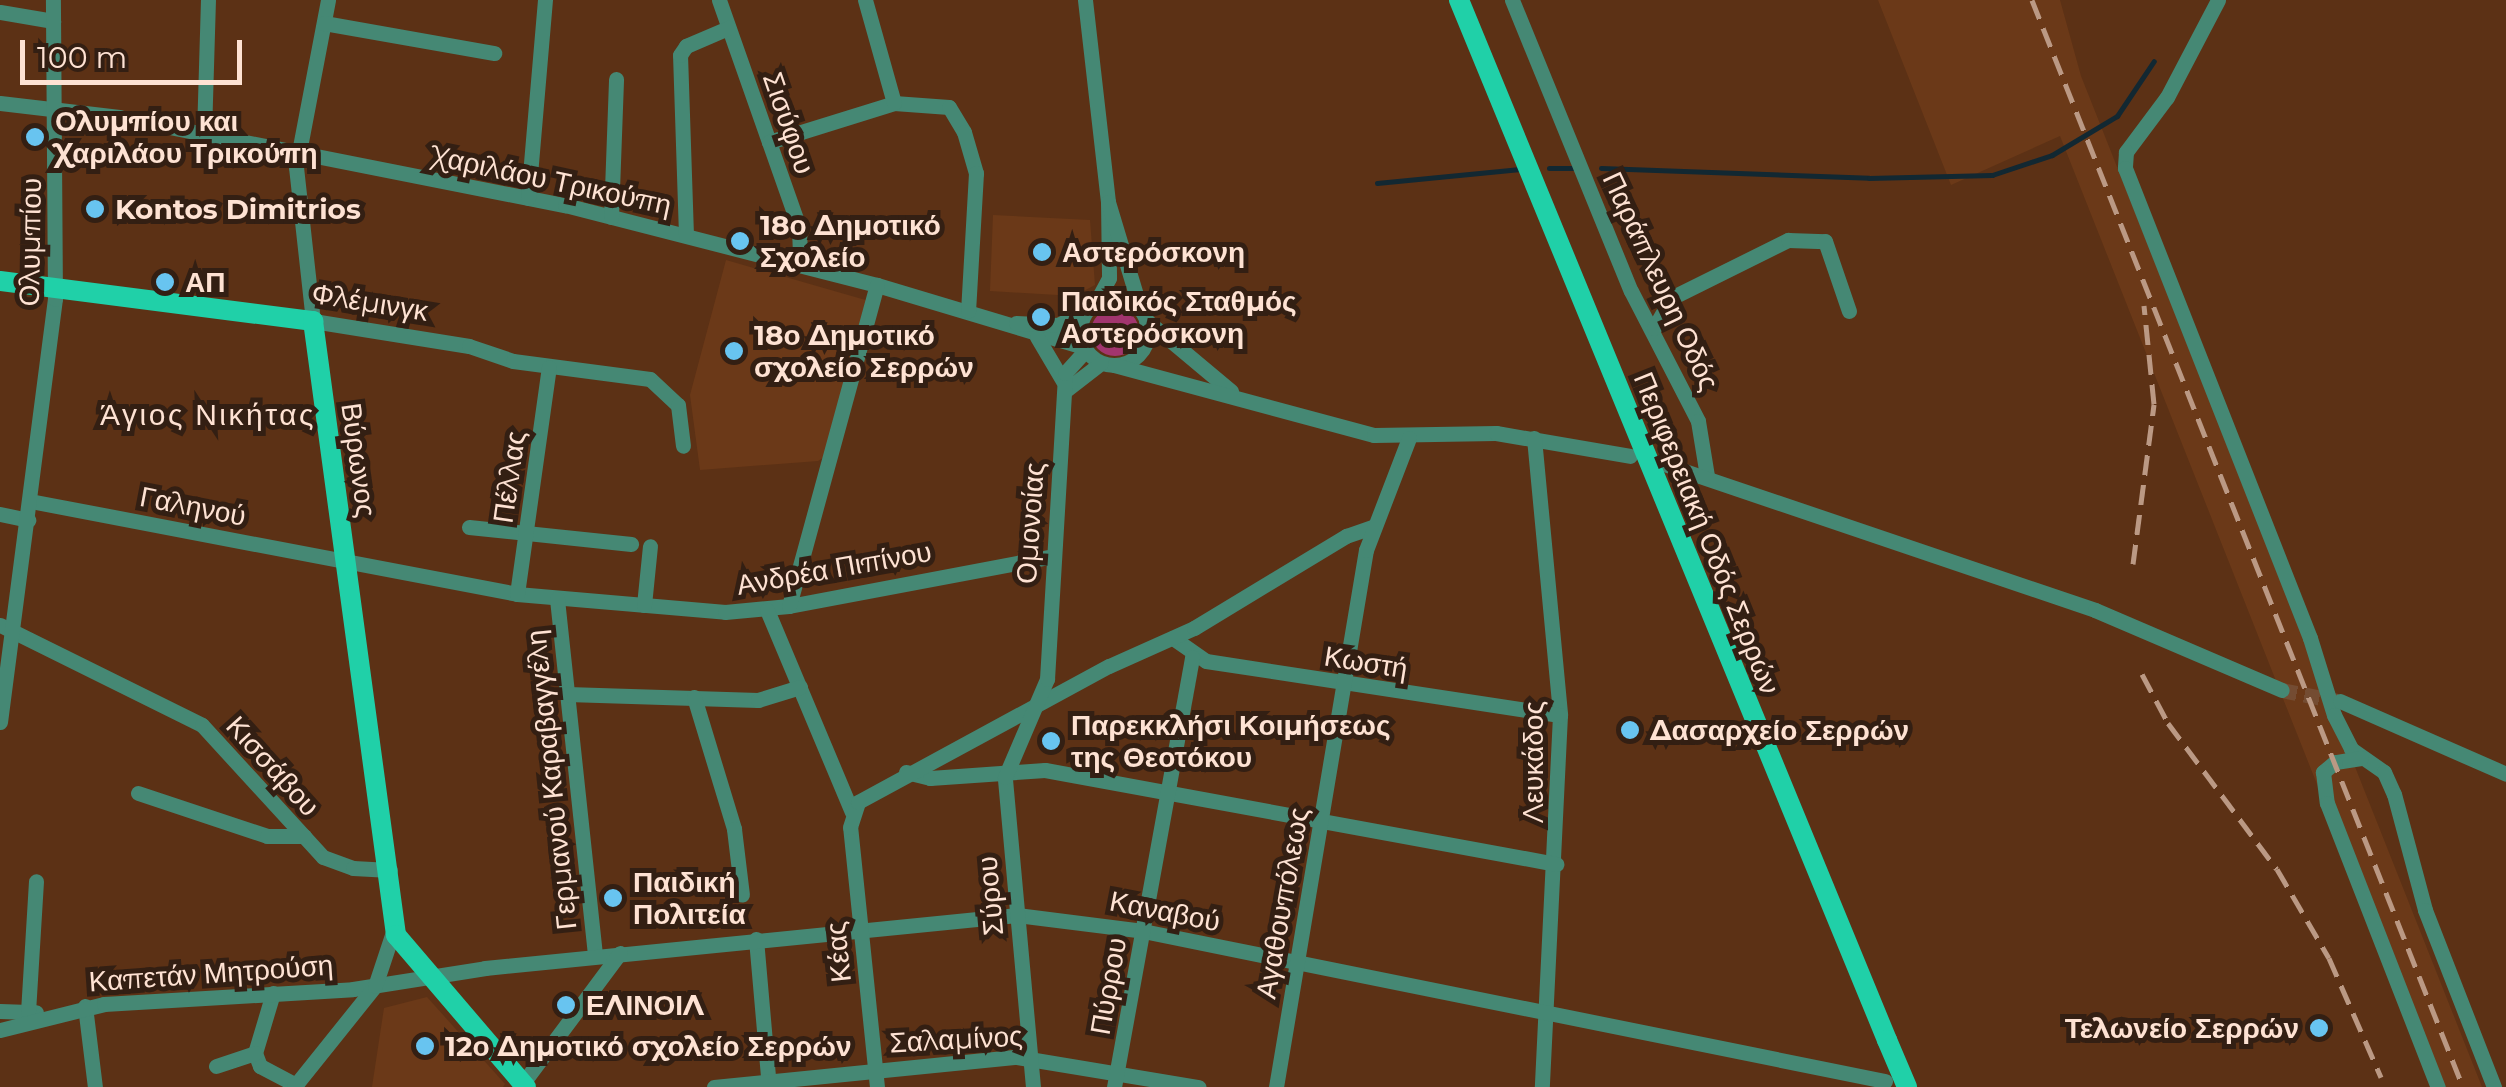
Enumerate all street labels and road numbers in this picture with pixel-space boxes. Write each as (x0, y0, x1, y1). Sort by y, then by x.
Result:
street label: Σισύφου (756, 68, 822, 178)
street label: Χαριλάου Τρικούπη (430, 138, 674, 222)
street label: Παράπλευρη Οδός (1596, 167, 1726, 395)
street label: Ολυμπίου (12, 177, 48, 307)
street label: Φλέμινγκ (309, 276, 431, 328)
street label: Περιφερειακή Οδός Σερρών (1627, 367, 1787, 699)
street label: Βύρωνος (334, 401, 384, 519)
street label: Πέλλας (486, 429, 532, 525)
street label: Ομονοίας (1009, 461, 1051, 585)
street label: Γαληνού (137, 479, 249, 533)
street label: Ανδρέα Πιπίνου (734, 534, 934, 602)
street label: Γερμανού Καραβαγγέλη (519, 628, 583, 932)
street label: Κωστή (1322, 639, 1410, 685)
street label: Λευκάδος (1516, 701, 1550, 823)
street label: Κισσάβου (219, 709, 327, 823)
street label: Αγαθουπόλεως (1249, 805, 1315, 1001)
street label: Σύρου (970, 855, 1010, 937)
street label: Καναβού (1107, 884, 1223, 938)
street label: Κέας (818, 920, 858, 984)
street label: Πύρρου (1083, 935, 1133, 1037)
street label: Καπετάν Μητρούση (88, 948, 334, 998)
street label: Σαλαμίνος (889, 1019, 1023, 1059)

